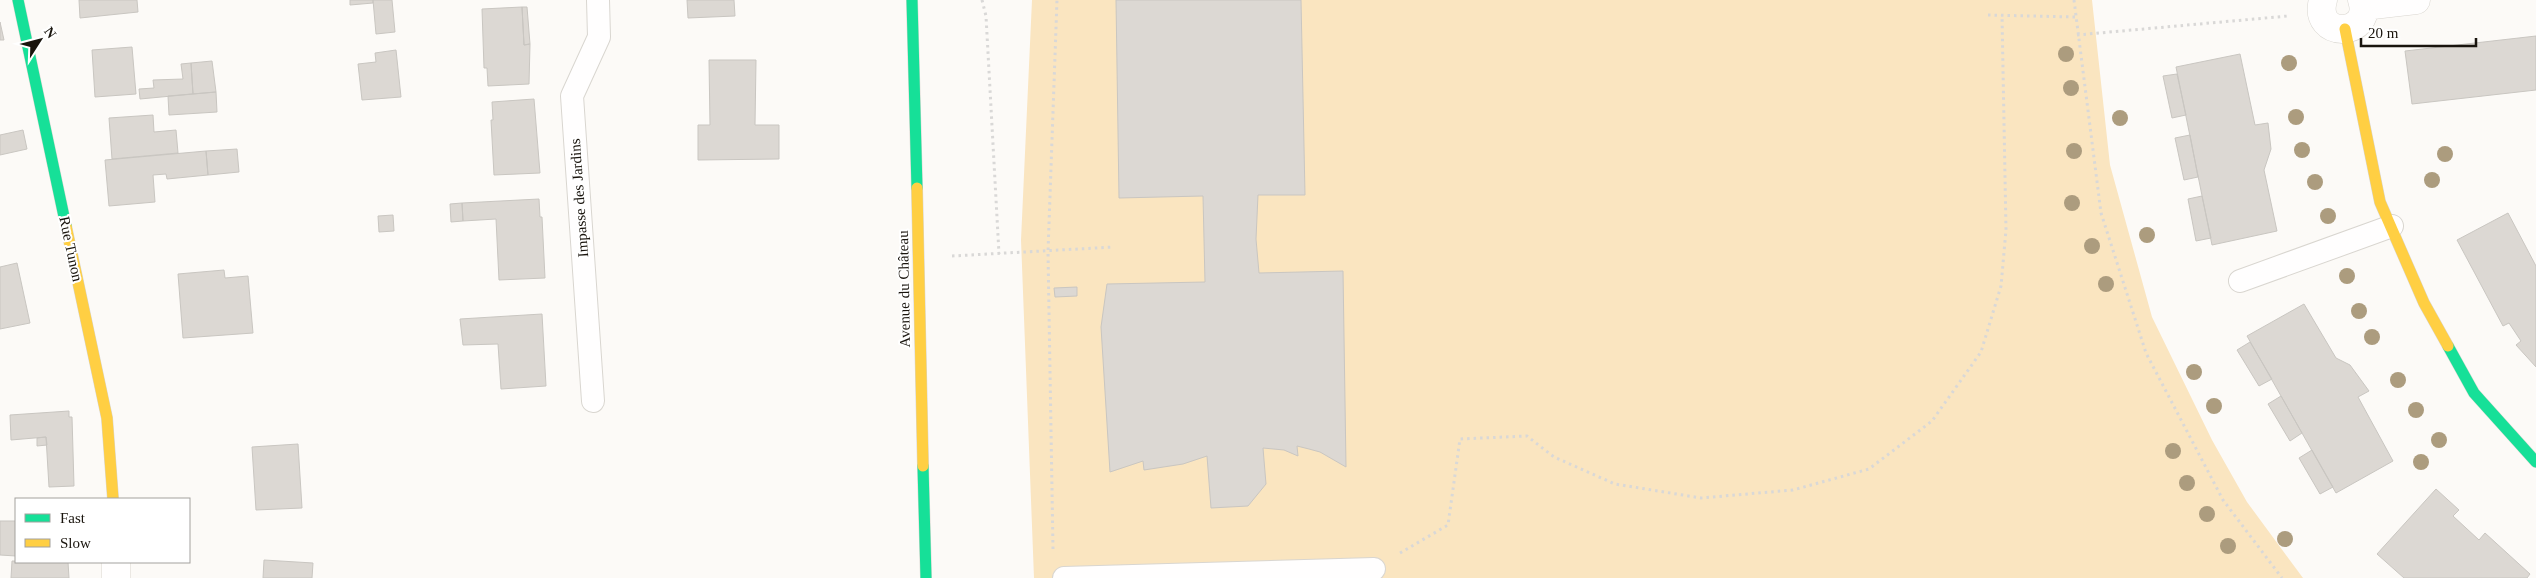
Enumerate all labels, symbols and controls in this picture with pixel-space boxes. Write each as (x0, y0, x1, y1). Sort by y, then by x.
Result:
north arrow (15, 15, 65, 65)
scale bar (2361, 15, 2476, 47)
text: N (41, 24, 59, 41)
text: 20 m (2368, 25, 2399, 41)
street label: Impasse des Jardins (567, 138, 591, 258)
street label: Rue Tunon (56, 215, 86, 284)
street label: Avenue du Château (895, 230, 913, 348)
legend (15, 498, 190, 563)
text: Fast (60, 510, 86, 526)
text: Slow (60, 535, 91, 551)

